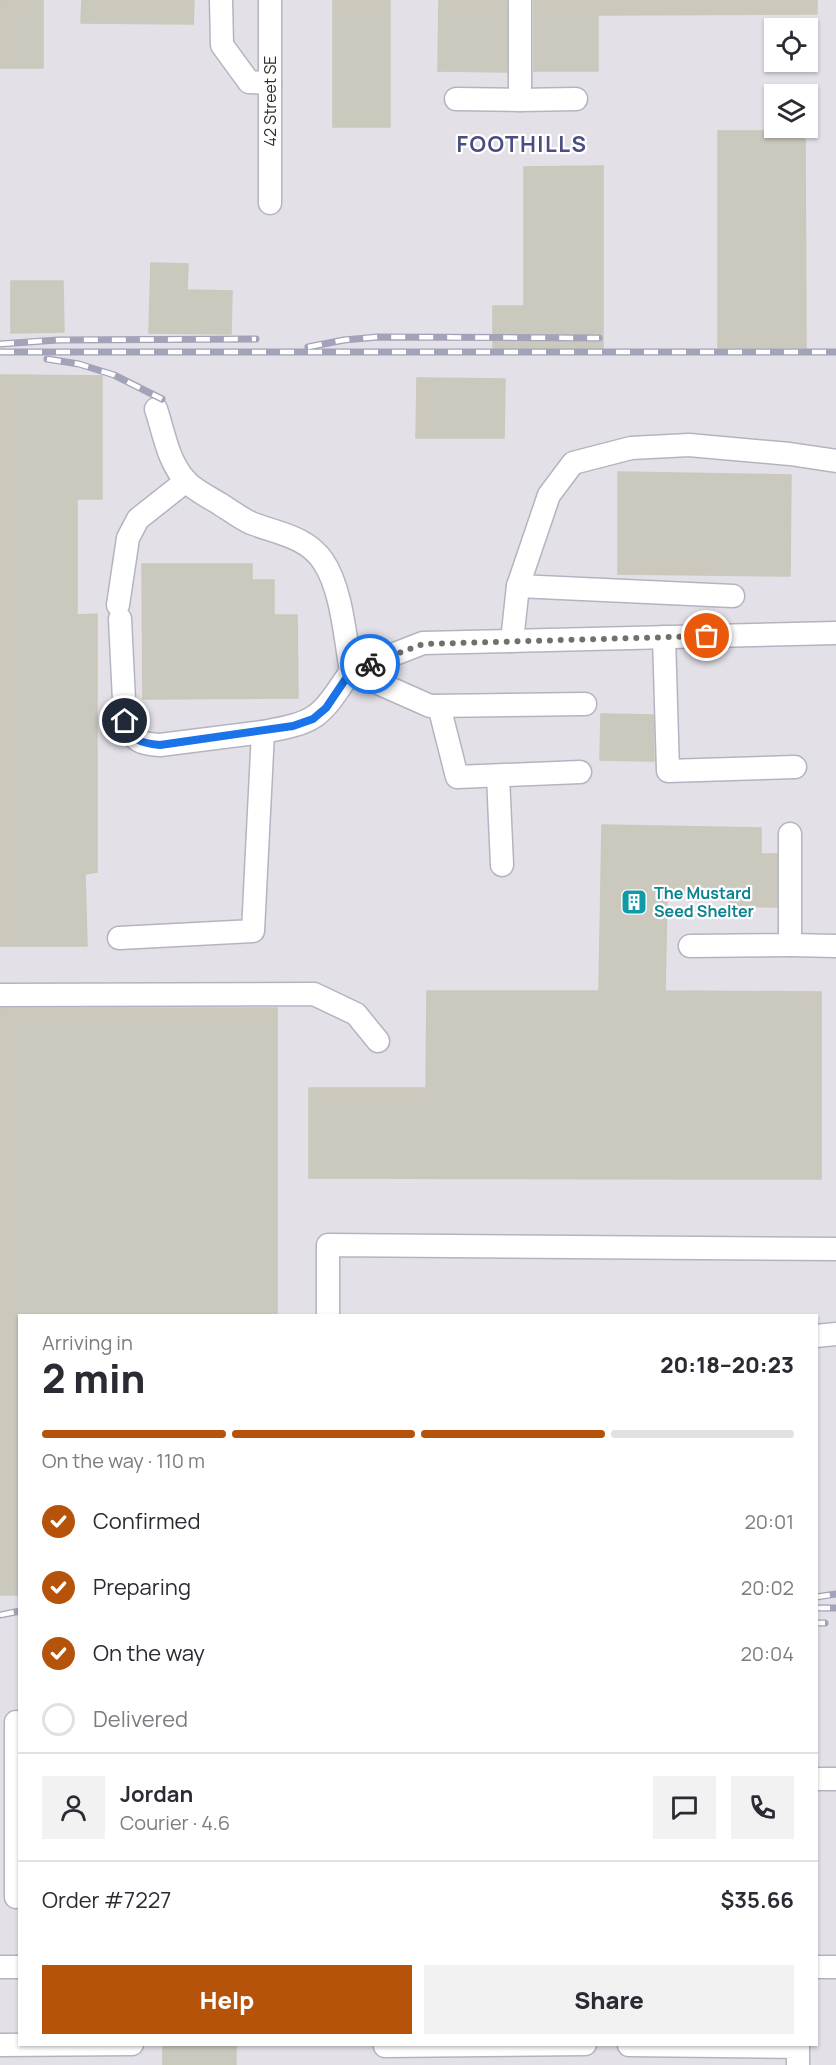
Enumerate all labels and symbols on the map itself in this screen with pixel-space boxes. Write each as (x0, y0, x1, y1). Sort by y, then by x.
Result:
street label: 42 Street SE (259, 56, 281, 146)
district label: FOOTHILLS (457, 129, 587, 159)
pin (681, 610, 732, 661)
courier (340, 634, 400, 694)
pin (99, 695, 150, 746)
place label: The Mustard Seed Shelter (654, 882, 754, 922)
building icon: The Mustard Seed Shelter (619, 887, 649, 917)

